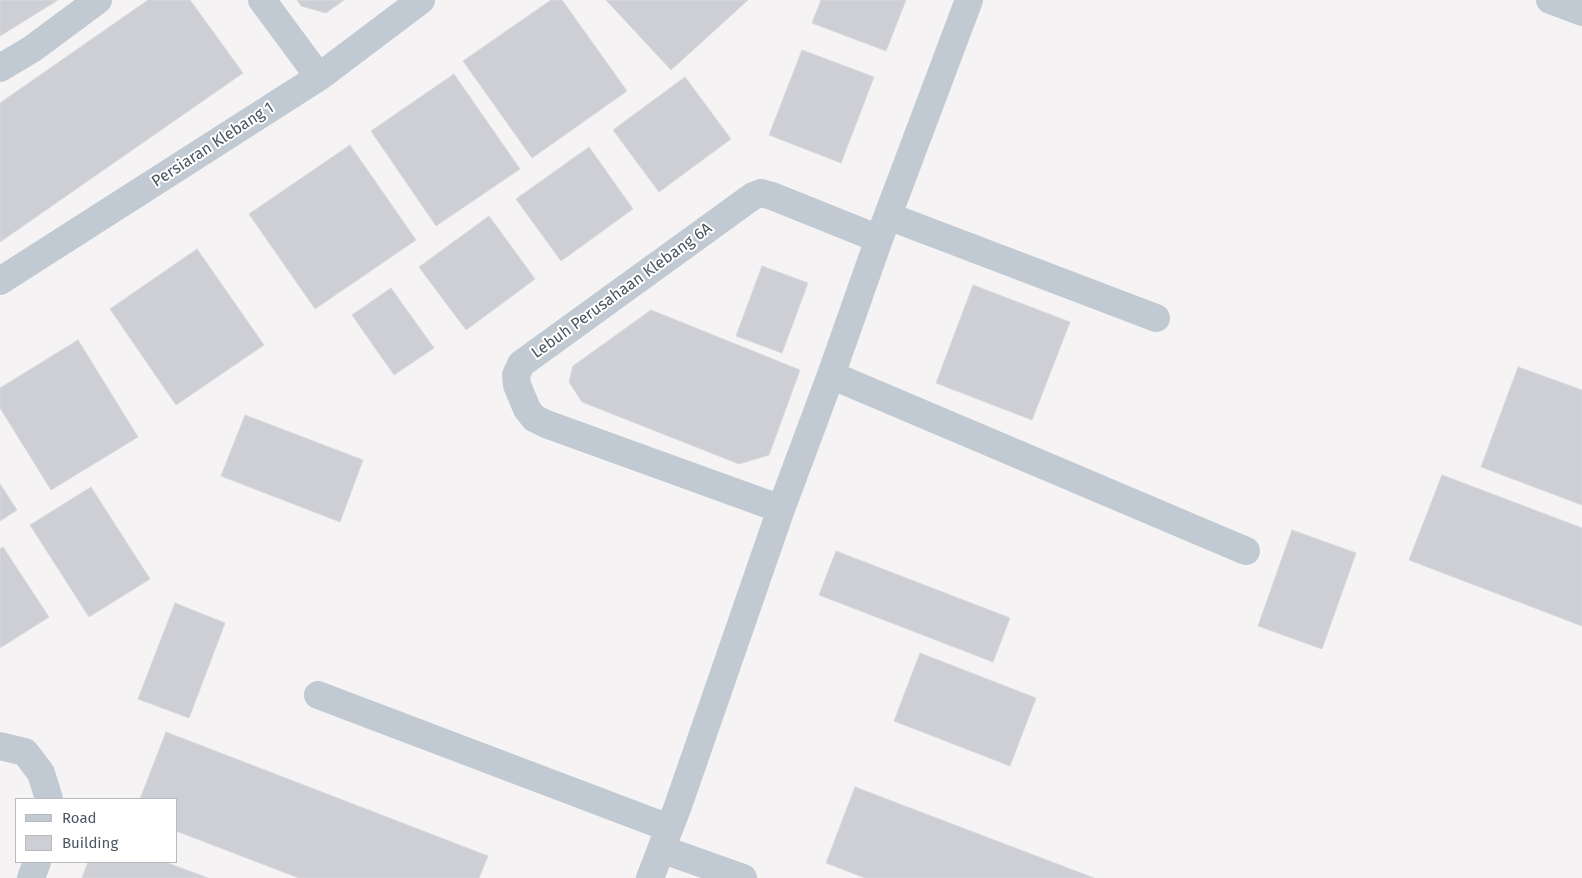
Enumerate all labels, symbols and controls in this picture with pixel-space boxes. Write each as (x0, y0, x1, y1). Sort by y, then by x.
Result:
street label: Persiaran Klebang 1 (148, 98, 278, 192)
street label: Lebuh Perusahaan Klebang 6A (528, 219, 716, 363)
legend (15, 798, 178, 863)
text: Road (62, 809, 97, 827)
text: Building (62, 834, 118, 852)

